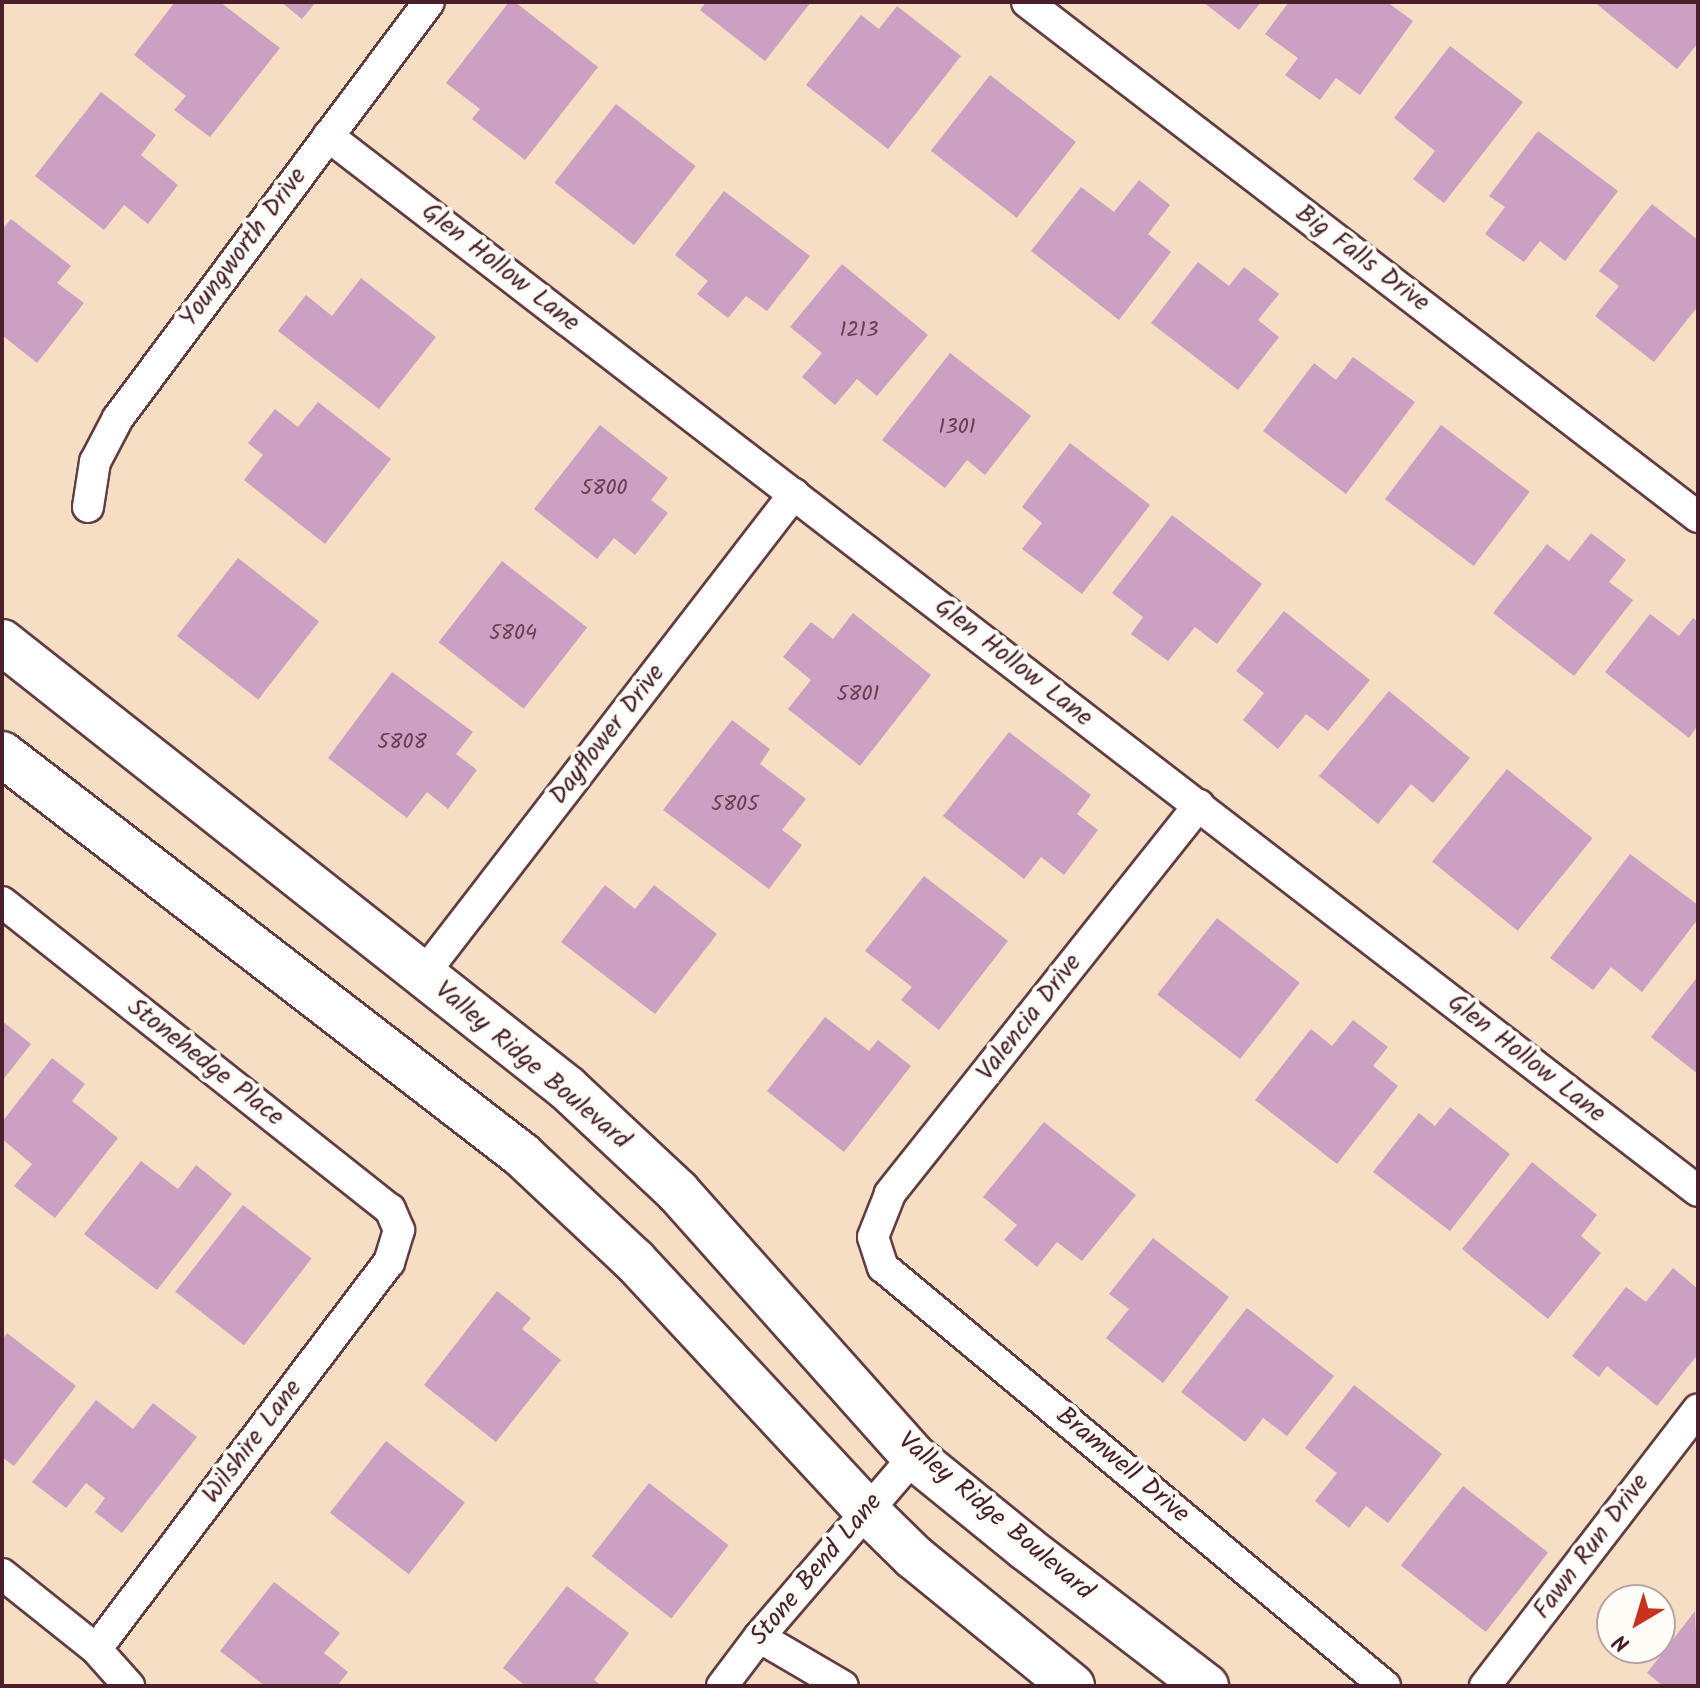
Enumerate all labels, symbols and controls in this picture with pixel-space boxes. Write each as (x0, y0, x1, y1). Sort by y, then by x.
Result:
street label: Youngworth Drive (174, 162, 314, 334)
street label: Glen Hollow Lane (415, 197, 585, 339)
street label: Big Falls Drive (1289, 198, 1435, 320)
house number: 1213 (839, 318, 879, 344)
house number: 1301 (938, 415, 976, 441)
house number: 5800 (580, 476, 628, 502)
street label: Glen Hollow Lane (928, 592, 1098, 734)
house number: 5804 (489, 621, 537, 647)
street label: Dayflower Drive (544, 659, 672, 811)
house number: 5801 (837, 682, 879, 708)
house number: 5808 (377, 730, 427, 756)
house number: 5805 (711, 792, 759, 818)
street label: Valencia Drive (971, 948, 1089, 1088)
street label: Valley Ridge Boulevard (428, 975, 636, 1157)
street label: Glen Hollow Lane (1441, 988, 1611, 1130)
street label: Stonehedge Place (120, 992, 290, 1134)
street label: Wilshire Lane (196, 1374, 310, 1510)
street label: Bramwell Drive (1049, 1401, 1195, 1531)
street label: Valley Ridge Boulevard (891, 1426, 1099, 1608)
street label: Fawn Run Drive (1527, 1468, 1657, 1626)
street label: Stone Bend Lane (744, 1488, 890, 1652)
north arrow (1596, 1584, 1676, 1664)
text: N (1606, 1624, 1638, 1660)

